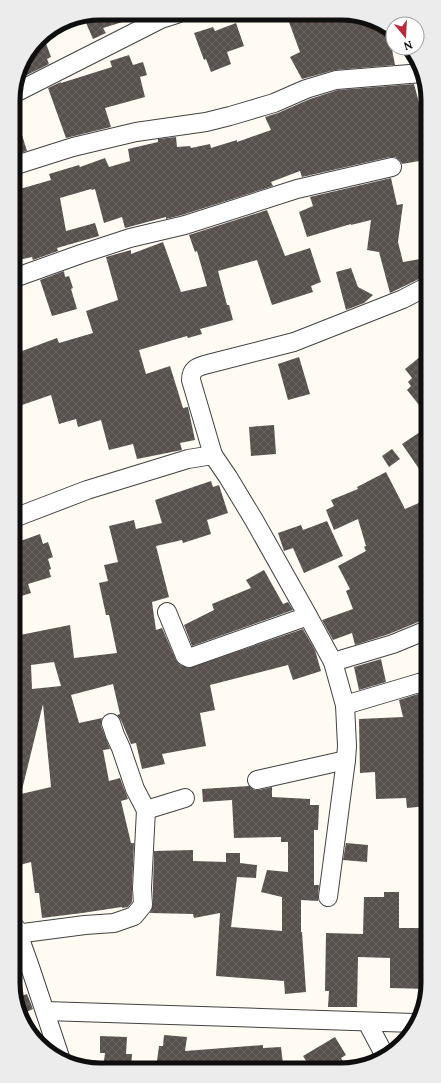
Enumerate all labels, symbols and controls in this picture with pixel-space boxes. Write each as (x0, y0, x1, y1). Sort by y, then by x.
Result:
north arrow (385, 16, 425, 56)
text: N (401, 38, 414, 54)

